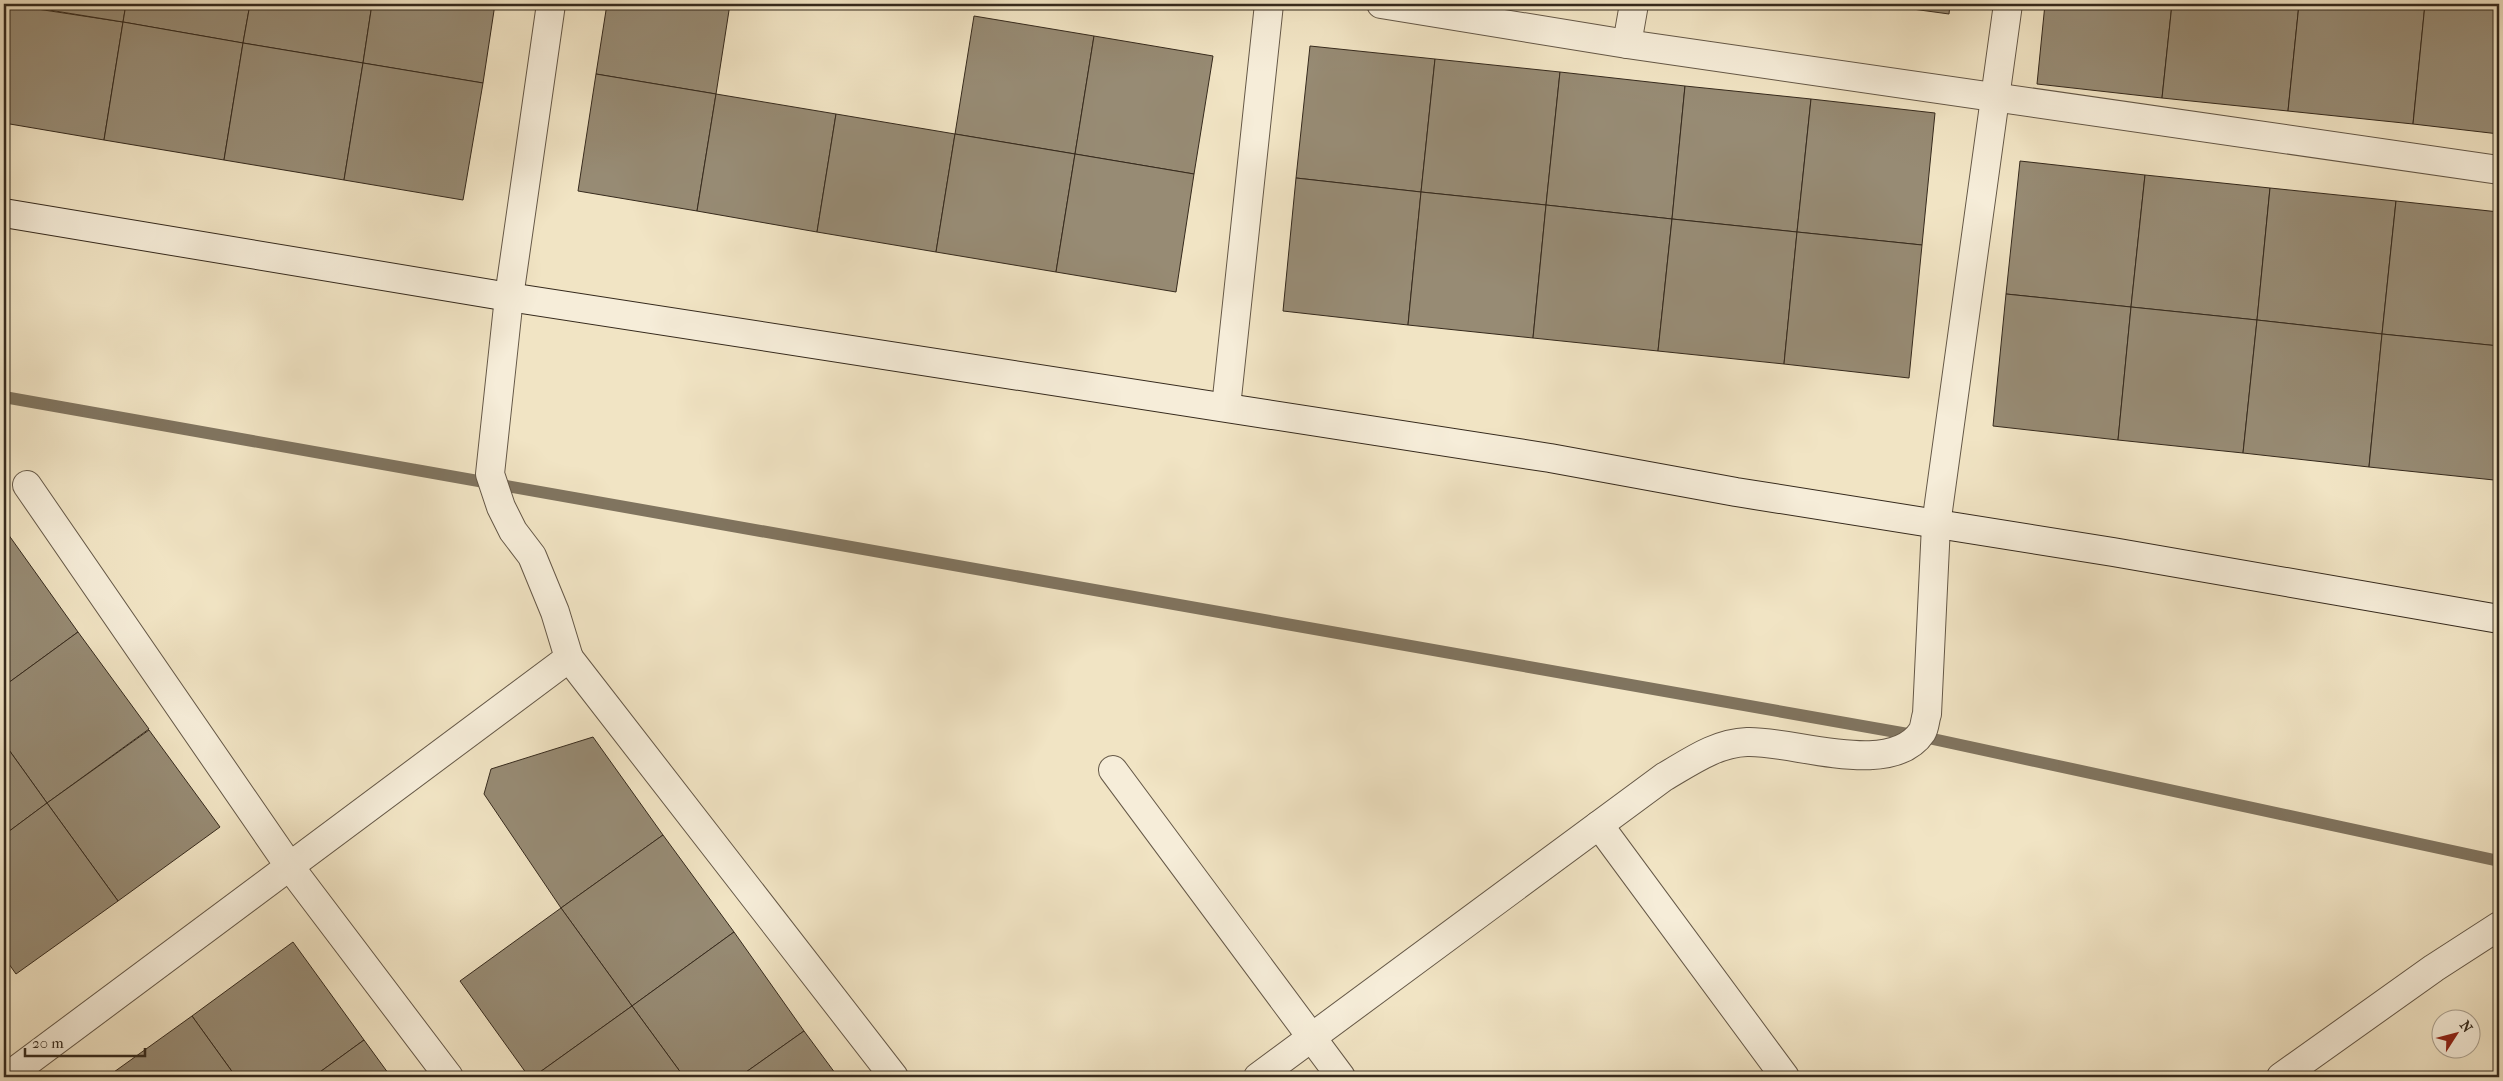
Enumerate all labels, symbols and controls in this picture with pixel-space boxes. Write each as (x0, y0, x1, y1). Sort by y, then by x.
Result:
north arrow (2430, 1008, 2480, 1058)
text: N (2456, 1017, 2476, 1036)
scale bar (25, 1026, 145, 1058)
text: 20 m (32, 1034, 64, 1052)

